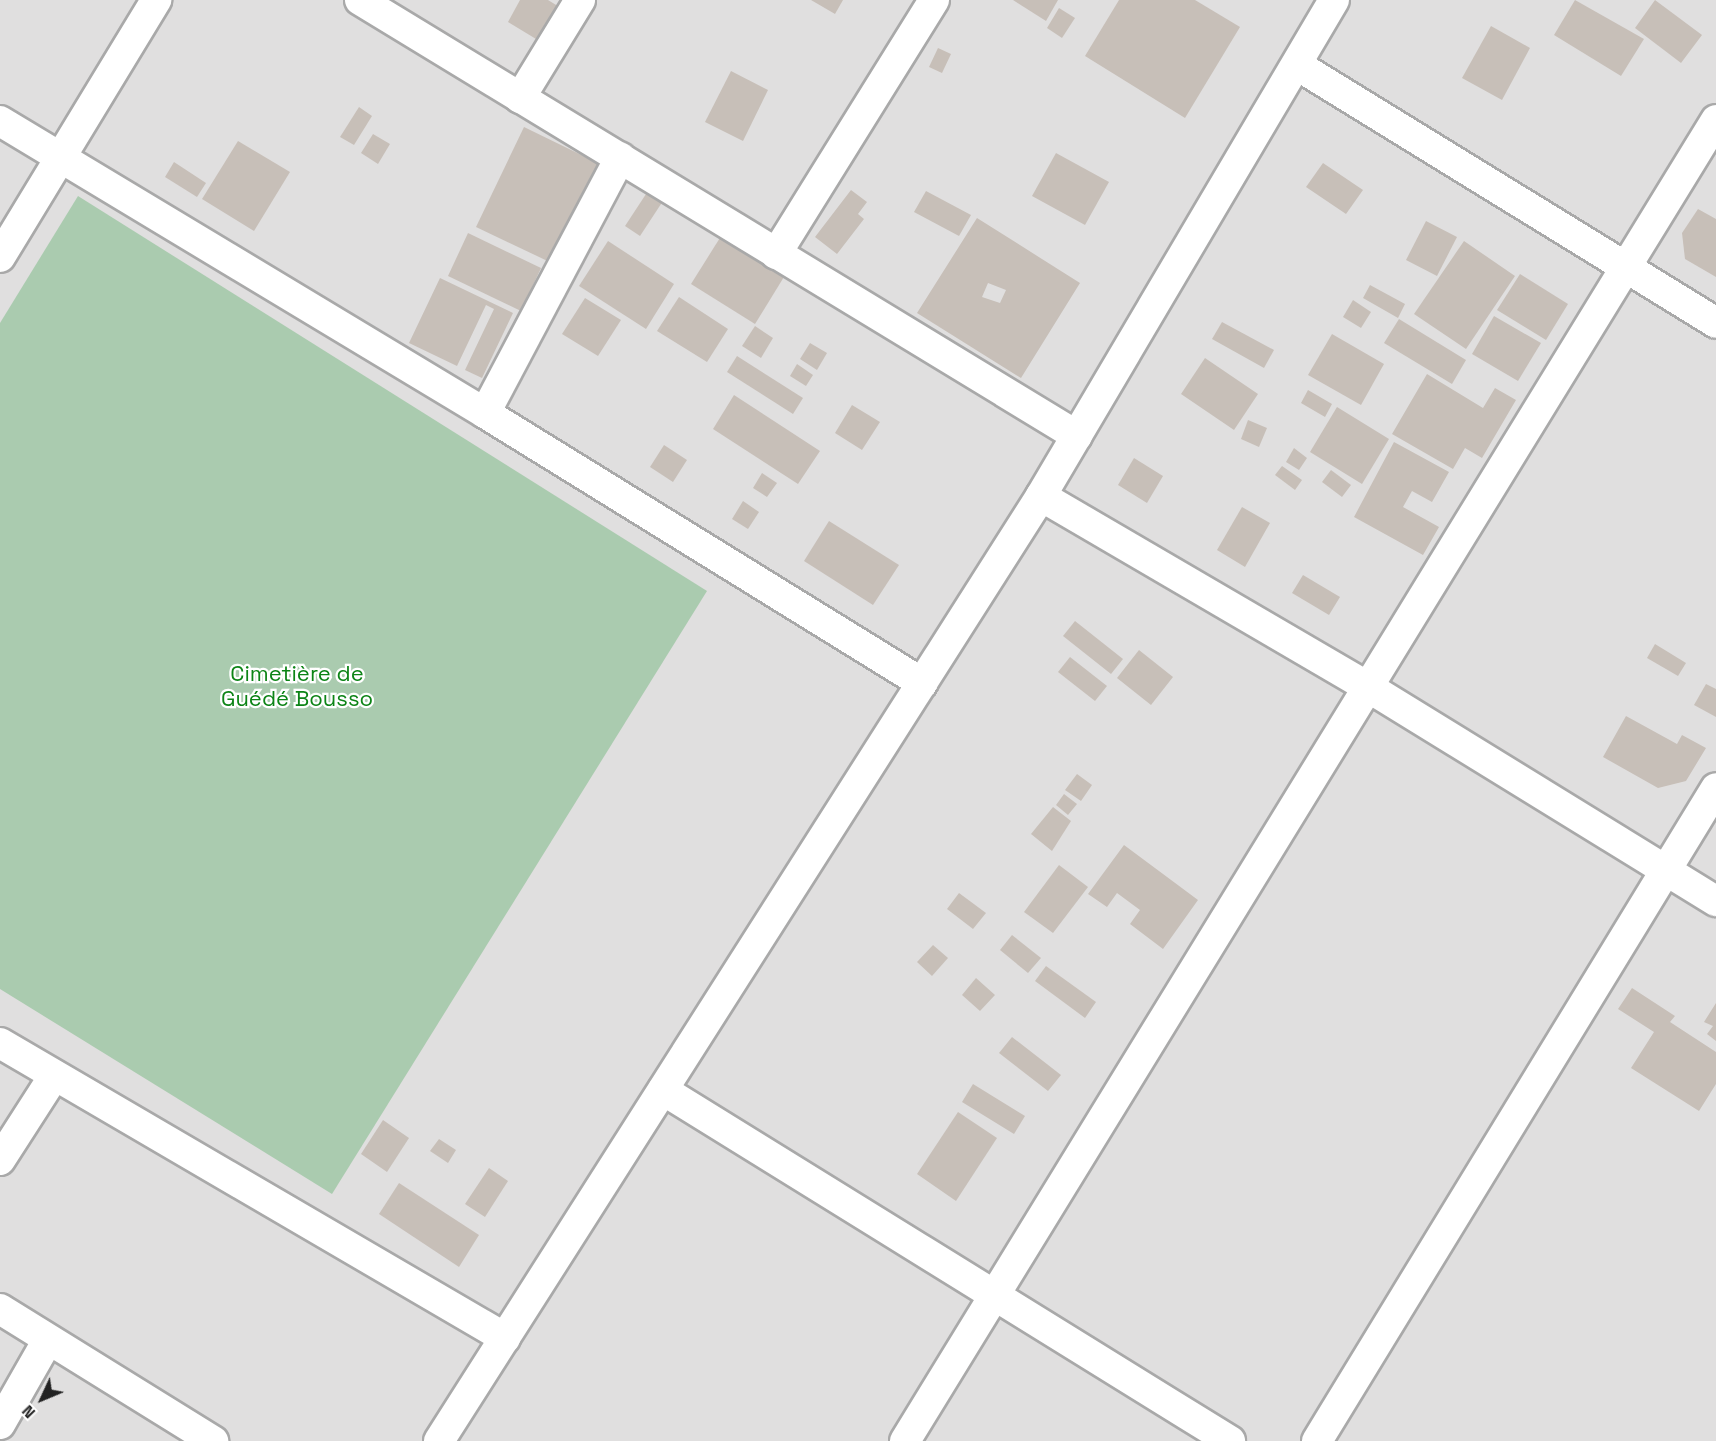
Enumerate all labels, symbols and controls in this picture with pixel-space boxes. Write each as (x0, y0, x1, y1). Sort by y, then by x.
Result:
park label: Cimetière de Guédé Bousso (221, 660, 373, 712)
north arrow (12, 1369, 72, 1429)
text: N (17, 1401, 40, 1423)

